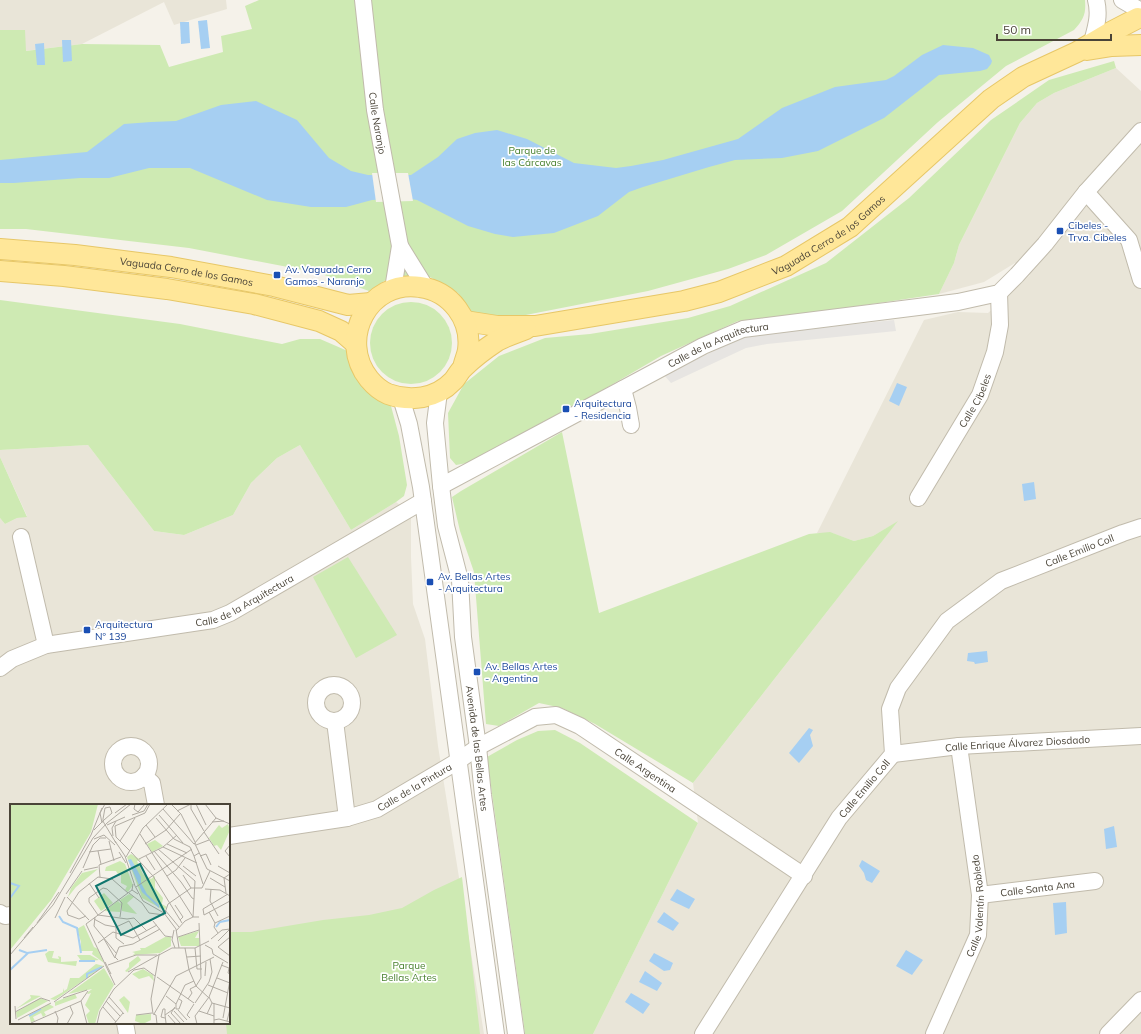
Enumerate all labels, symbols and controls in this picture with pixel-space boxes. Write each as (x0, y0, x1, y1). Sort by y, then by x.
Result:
scale bar (997, 16, 1111, 42)
text: 50 m (1003, 22, 1031, 37)
street label: Calle Naranjo (367, 91, 390, 155)
park label: Parque de las Cárcavas (502, 144, 562, 169)
street label: Vaguada Cerro de los Gamos (770, 192, 888, 277)
place label: Cibeles - Trva. Cibeles (1068, 219, 1127, 244)
marker: Cibeles - Trva. Cibeles (1055, 226, 1065, 236)
street label: Vaguada Cerro de los Gamos (119, 254, 254, 289)
place label: Av. Vaguada Cerro Gamos - Naranjo (285, 263, 372, 288)
marker: Av. Vaguada Cerro Gamos - Naranjo (272, 270, 282, 280)
street label: Calle de la Arquitectura (665, 319, 769, 370)
street label: Calle Cibeles (955, 372, 993, 430)
place label: Arquitectura - Residencia (574, 397, 632, 422)
marker: Arquitectura - Residencia (561, 404, 571, 414)
street label: Calle Emilio Coll (1043, 531, 1116, 570)
place label: Av. Bellas Artes - Arquitectura (438, 570, 510, 595)
street label: Calle de la Arquitectura (194, 571, 296, 629)
marker: Av. Bellas Artes - Arquitectura (425, 577, 435, 587)
place label: Arquitectura Nº 139 (95, 618, 153, 643)
marker: Arquitectura Nº 139 (82, 625, 92, 635)
place label: Av. Bellas Artes - Argentina (485, 660, 557, 685)
marker: Av. Bellas Artes - Argentina (472, 667, 482, 677)
street label: Avenida de las Bellas Artes (463, 685, 492, 812)
street label: Calle Enrique Álvarez Diosdado (944, 732, 1091, 754)
street label: Calle Argentina (612, 745, 679, 795)
street label: Calle Emilio Coll (836, 756, 892, 820)
street label: Calle de la Pintura (375, 760, 454, 814)
inset map (10, 804, 230, 1024)
street label: Calle Valentín Robledo (963, 854, 986, 959)
street label: Calle Santa Ana (1000, 877, 1076, 899)
park label: Parque Bellas Artes (381, 959, 437, 984)

